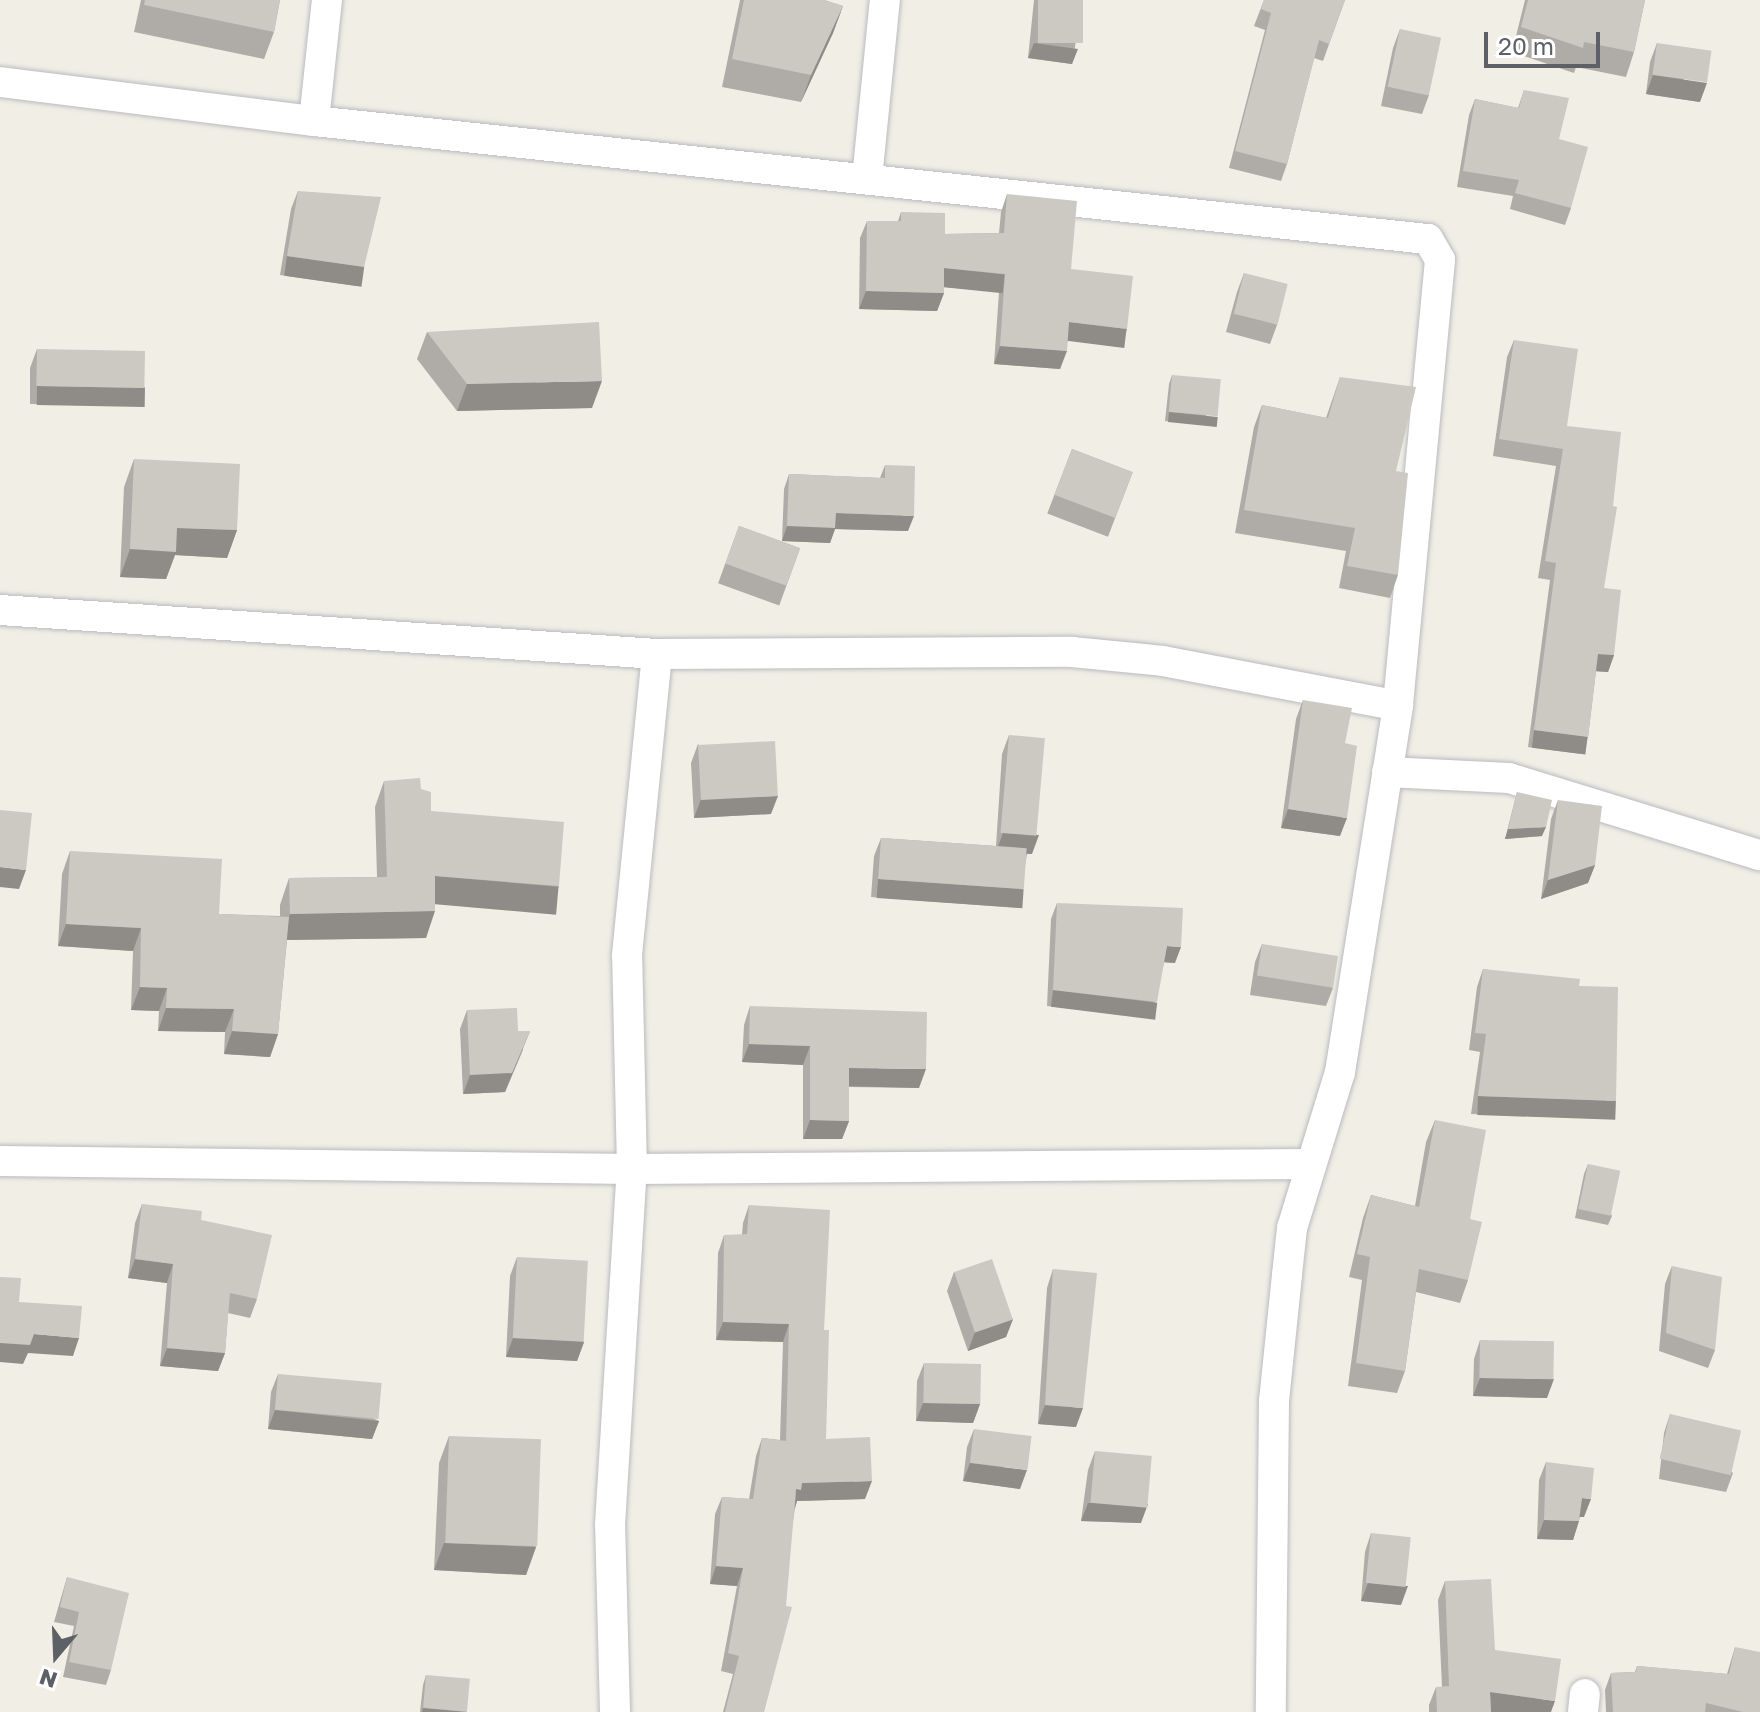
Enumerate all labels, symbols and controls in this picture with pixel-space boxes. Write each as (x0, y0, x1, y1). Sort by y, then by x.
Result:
scale bar (1488, 16, 1604, 66)
text: 20 m (1498, 31, 1554, 60)
north arrow (16, 1616, 96, 1696)
text: N (36, 1664, 60, 1695)

